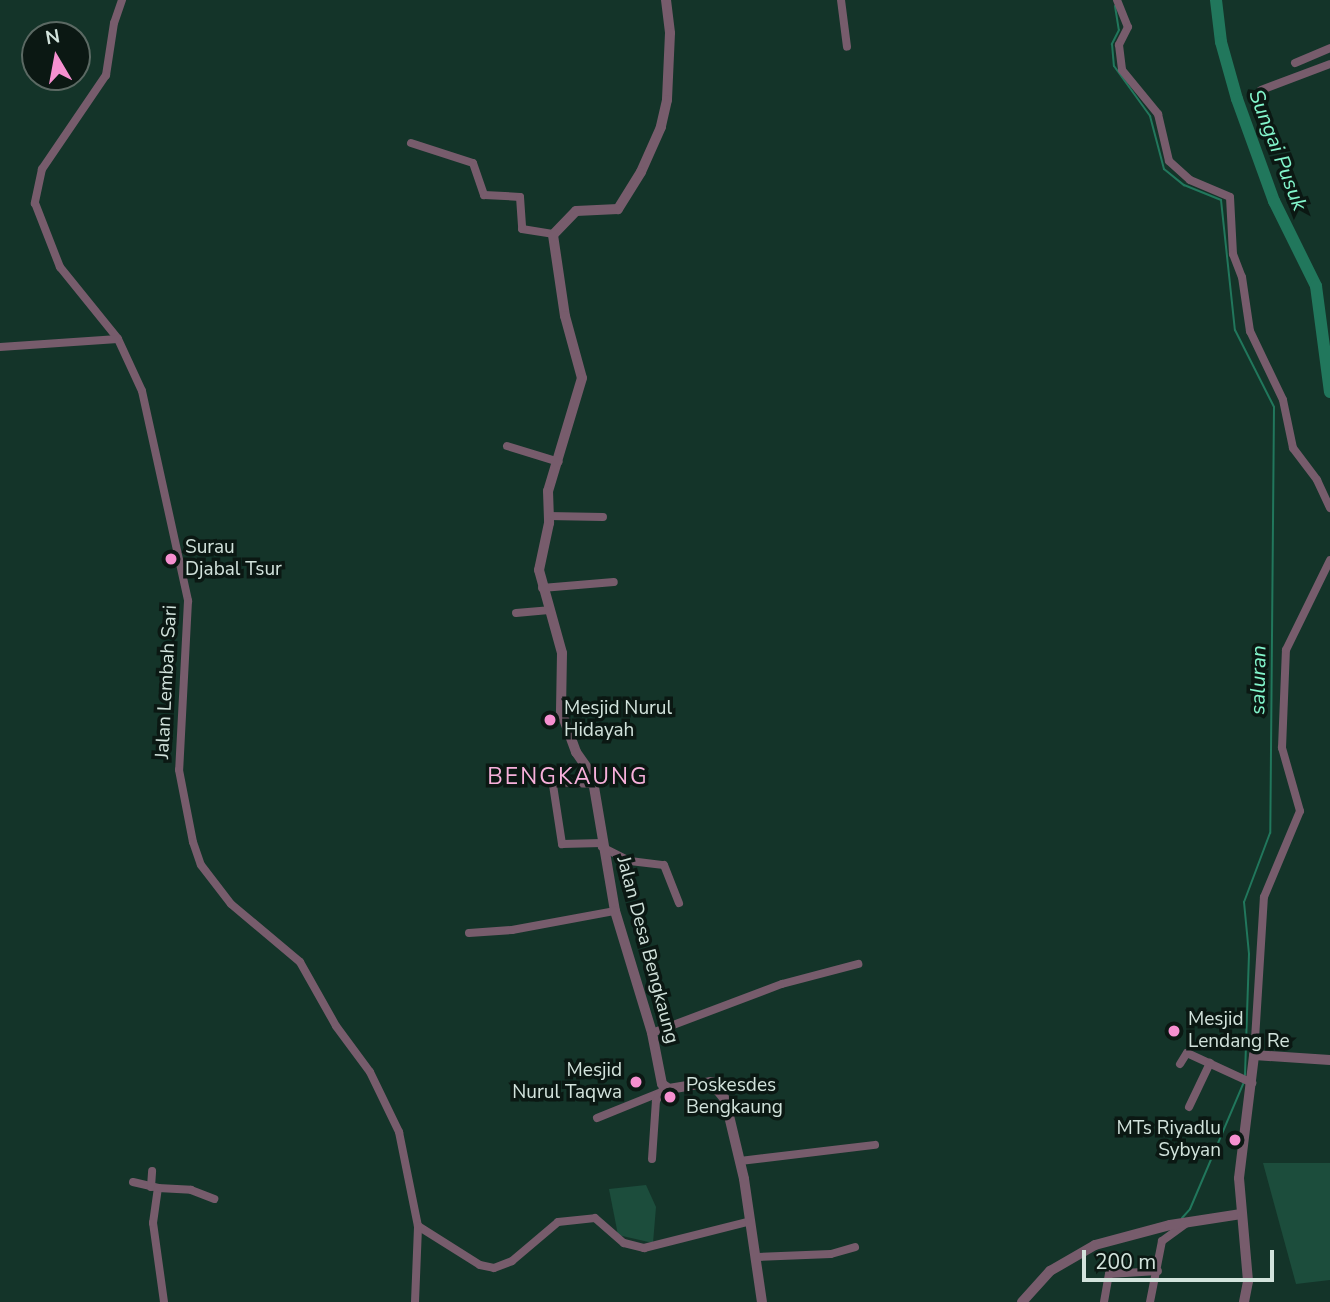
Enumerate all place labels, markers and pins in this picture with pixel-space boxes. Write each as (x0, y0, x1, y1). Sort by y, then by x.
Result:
place label: Surau Djabal Tsur (185, 537, 282, 581)
marker: Surau Djabal Tsur (163, 551, 179, 567)
place label: Mesjid Nurul Hidayah (564, 698, 672, 742)
marker: Mesjid Nurul Hidayah (542, 712, 558, 728)
place label: Mesjid Lendang Re (1188, 1009, 1290, 1053)
marker: Mesjid Lendang Re (1166, 1023, 1182, 1039)
place label: Mesjid Nurul Taqwa (512, 1060, 622, 1104)
marker: Mesjid Nurul Taqwa (628, 1074, 644, 1090)
place label: Poskesdes Bengkaung (686, 1075, 783, 1119)
marker: Poskesdes Bengkaung (660, 1087, 680, 1107)
place label: MTs Riyadlu Sybyan (1117, 1118, 1221, 1162)
marker: MTs Riyadlu Sybyan (1227, 1132, 1243, 1148)

